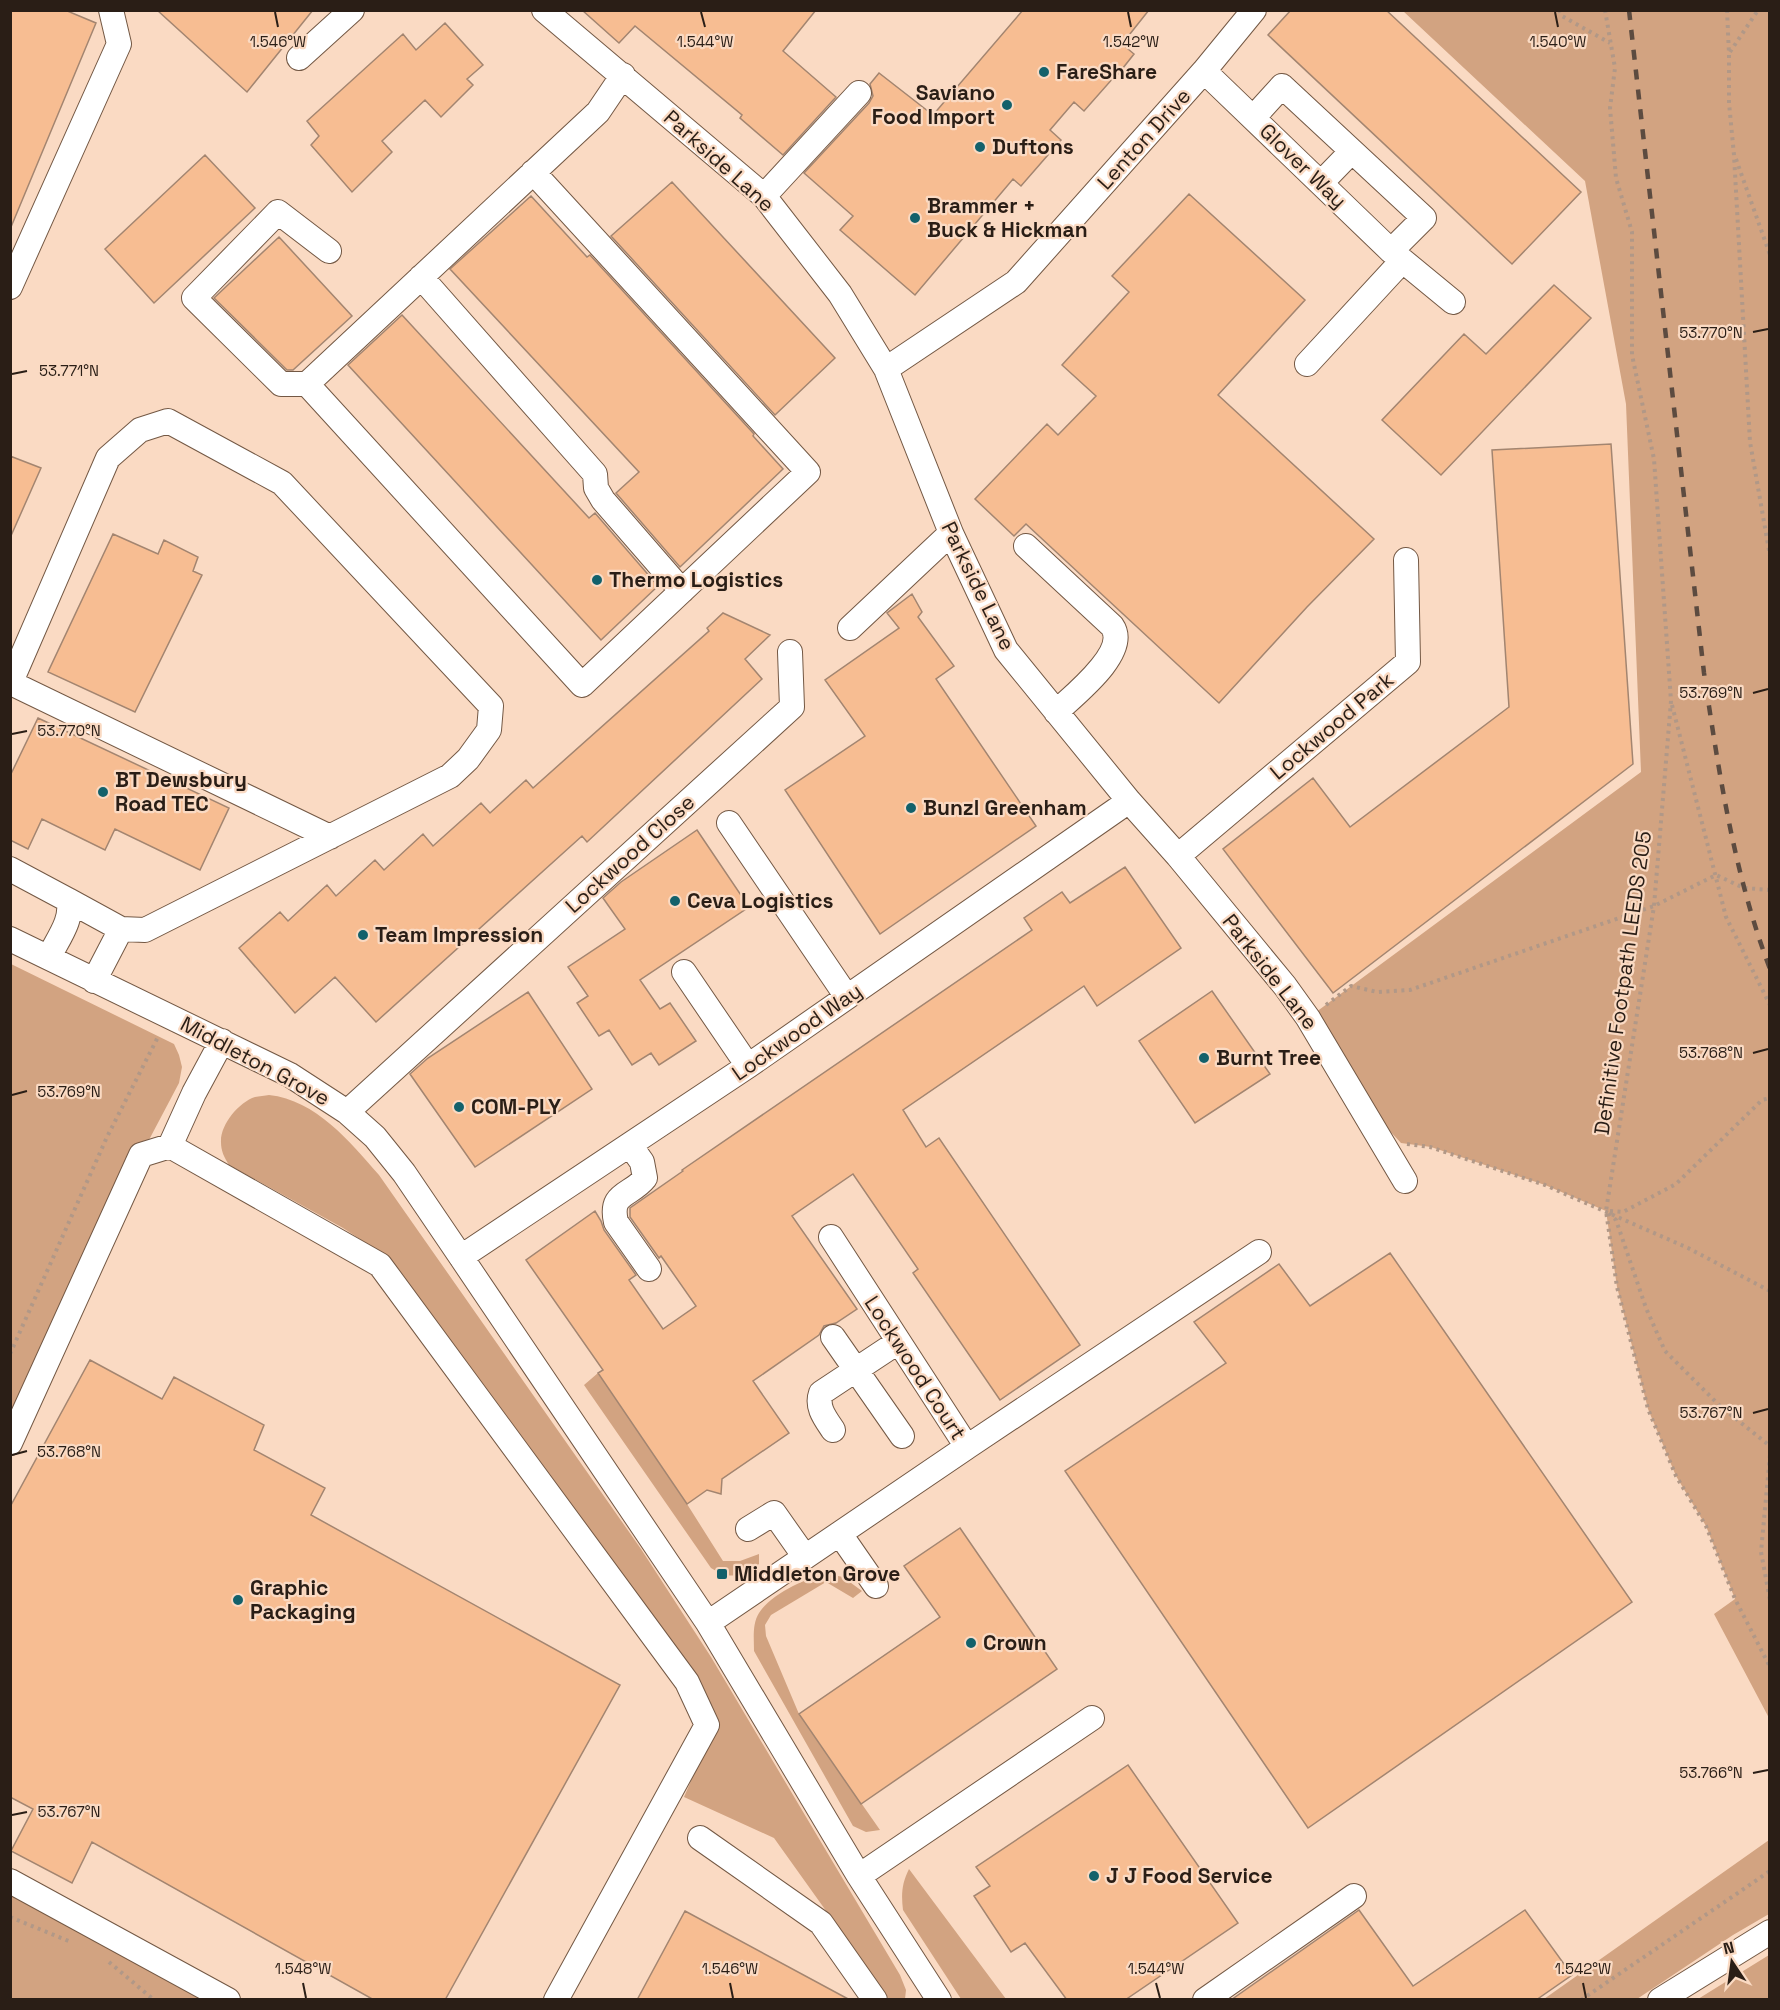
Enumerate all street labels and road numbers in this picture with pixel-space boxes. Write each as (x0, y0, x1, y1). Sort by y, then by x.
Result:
street label: Lenton Drive (1091, 82, 1196, 195)
street label: Parkside Lane (658, 104, 780, 217)
street label: Glover Way (1254, 117, 1353, 214)
street label: Parkside Lane (936, 517, 1021, 655)
street label: Lockwood Park (1264, 666, 1399, 785)
street label: Lockwood Close (559, 788, 700, 919)
street label: Definitive Footpath LEEDS 205 (1588, 829, 1657, 1137)
street label: Parkside Lane (1217, 908, 1324, 1035)
street label: Lockwood Way (727, 977, 867, 1086)
street label: Middleton Grove (176, 1010, 335, 1111)
street label: Lockwood Court (859, 1291, 972, 1445)

